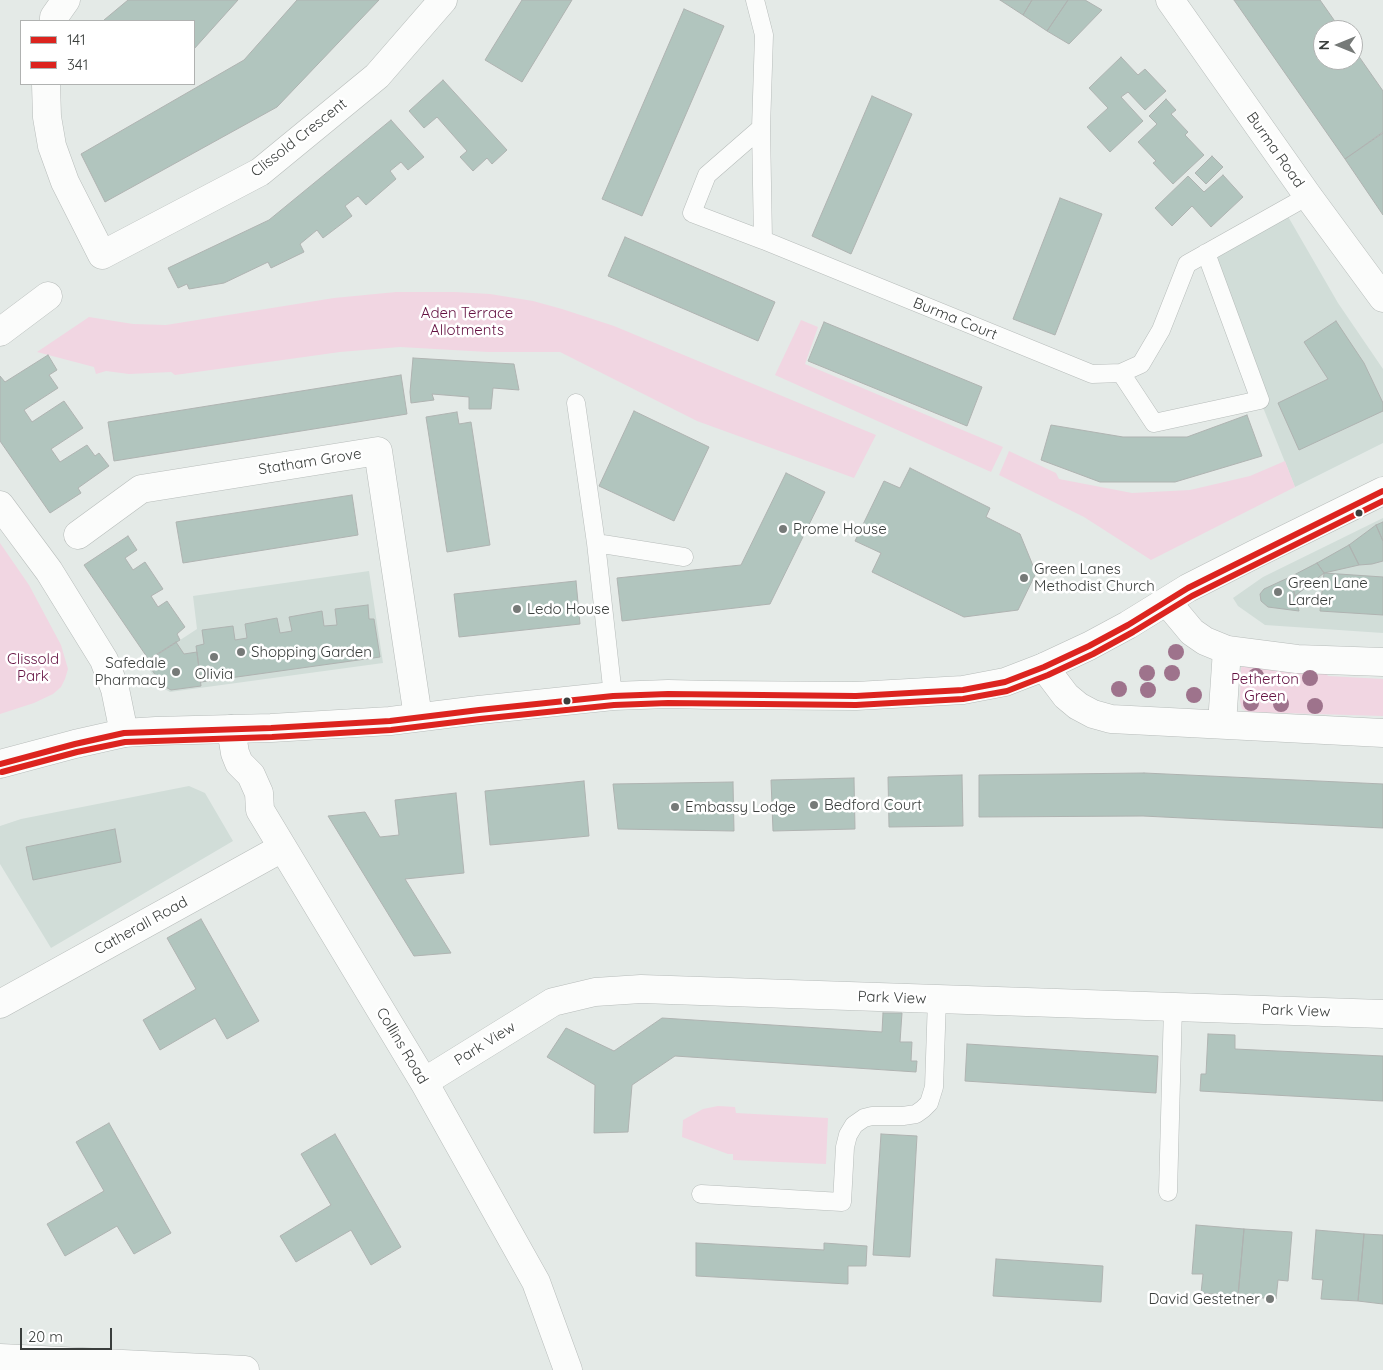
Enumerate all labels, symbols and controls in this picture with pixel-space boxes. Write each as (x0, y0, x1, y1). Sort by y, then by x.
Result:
legend (20, 20, 195, 85)
north arrow (1313, 20, 1363, 70)
text: 141 (67, 30, 86, 49)
text: N (1315, 40, 1333, 50)
text: 341 (67, 55, 88, 74)
street label: Clissold Crescent (247, 95, 351, 181)
street label: Burma Road (1242, 109, 1308, 191)
street label: Burma Court (910, 294, 1000, 344)
park label: Aden Terrace Allotments (421, 304, 513, 339)
street label: Statham Grove (257, 445, 363, 479)
unlabelled marker (1354, 508, 1364, 518)
place label: Prome House (793, 520, 887, 538)
marker: Prome House (777, 523, 789, 535)
place label: Green Lanes Methodist Church (1034, 560, 1155, 595)
marker: Green Lanes Methodist Church (1018, 572, 1030, 584)
place label: Green Lane Larder (1288, 574, 1368, 609)
marker: Green Lane Larder (1272, 586, 1284, 598)
place label: Ledo House (527, 600, 610, 618)
marker: Ledo House (511, 603, 523, 615)
place label: Shopping Garden (251, 643, 372, 661)
marker: Shopping Garden (235, 646, 247, 658)
park label: Clissold Park (7, 650, 59, 685)
marker: Olivia (208, 651, 220, 663)
place label: Safedale Pharmacy (95, 654, 166, 689)
place label: Olivia (195, 665, 233, 683)
marker: Safedale Pharmacy (170, 666, 182, 678)
park label: Petherton Green (1231, 670, 1299, 705)
unlabelled marker (562, 696, 572, 706)
place label: Bedford Court (824, 796, 922, 814)
place label: Embassy Lodge (685, 798, 796, 816)
marker: Bedford Court (808, 799, 820, 811)
marker: Embassy Lodge (669, 801, 681, 813)
street label: Catherall Road (91, 893, 191, 959)
street label: Park View (857, 988, 927, 1008)
street label: Park View (1261, 1001, 1331, 1021)
street label: Collins Road (372, 1005, 432, 1087)
street label: Park View (451, 1018, 519, 1070)
place label: David Gestetner (1149, 1290, 1260, 1308)
marker: David Gestetner (1264, 1293, 1276, 1305)
scale bar (22, 1318, 115, 1350)
text: 20 m (28, 1327, 63, 1346)

